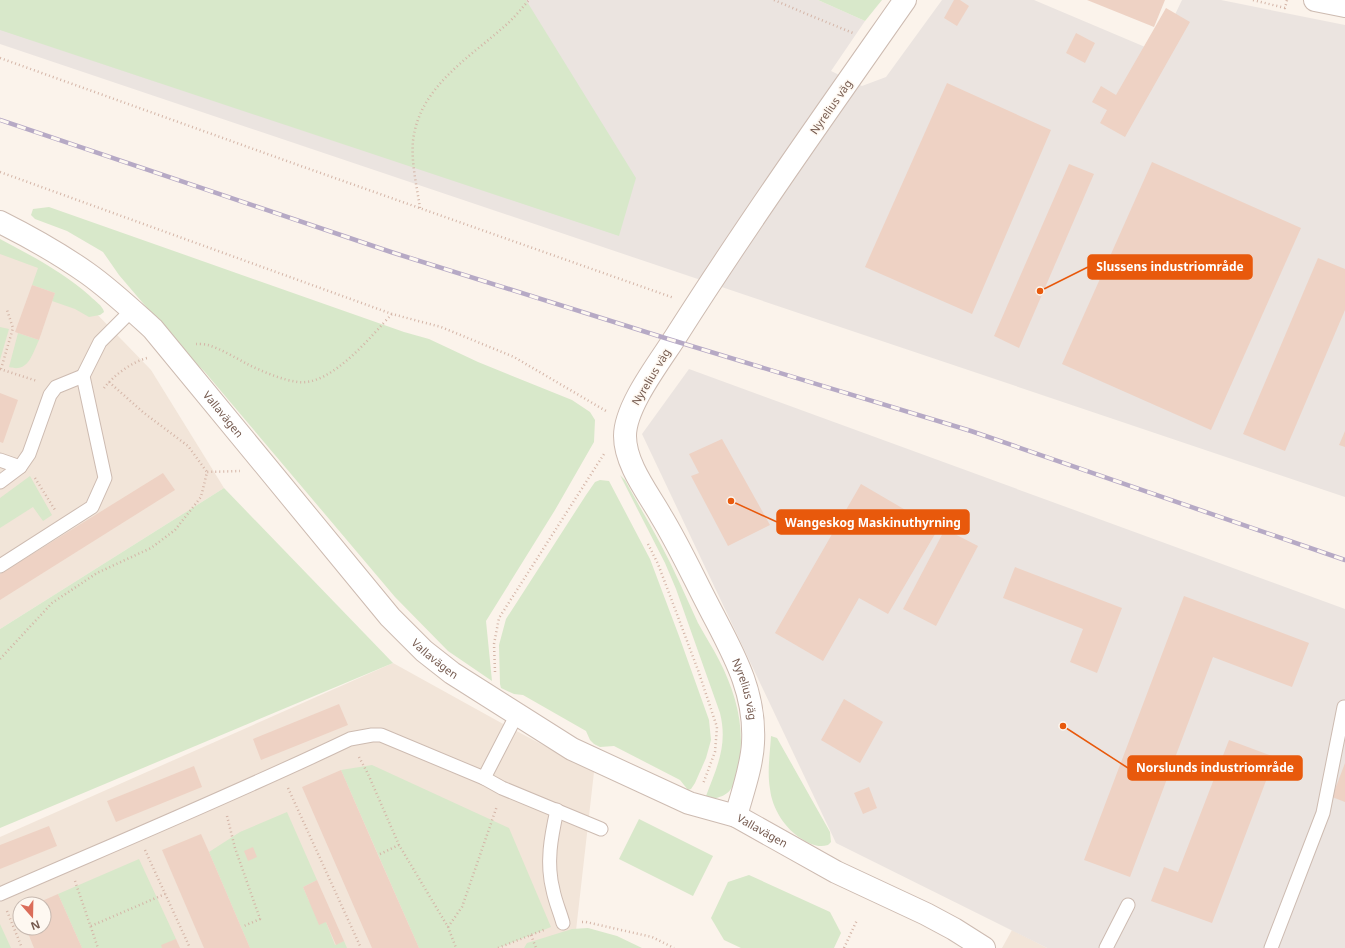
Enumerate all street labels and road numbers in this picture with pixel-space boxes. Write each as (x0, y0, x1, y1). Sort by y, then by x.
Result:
street label: Nyrelius väg (806, 76, 855, 137)
street label: Nyrelius väg (628, 346, 673, 408)
street label: Vallavägen (200, 388, 247, 440)
street label: Vallavägen (409, 635, 461, 682)
street label: Nyrelius väg (729, 656, 761, 721)
street label: Vallavägen (734, 810, 791, 851)

